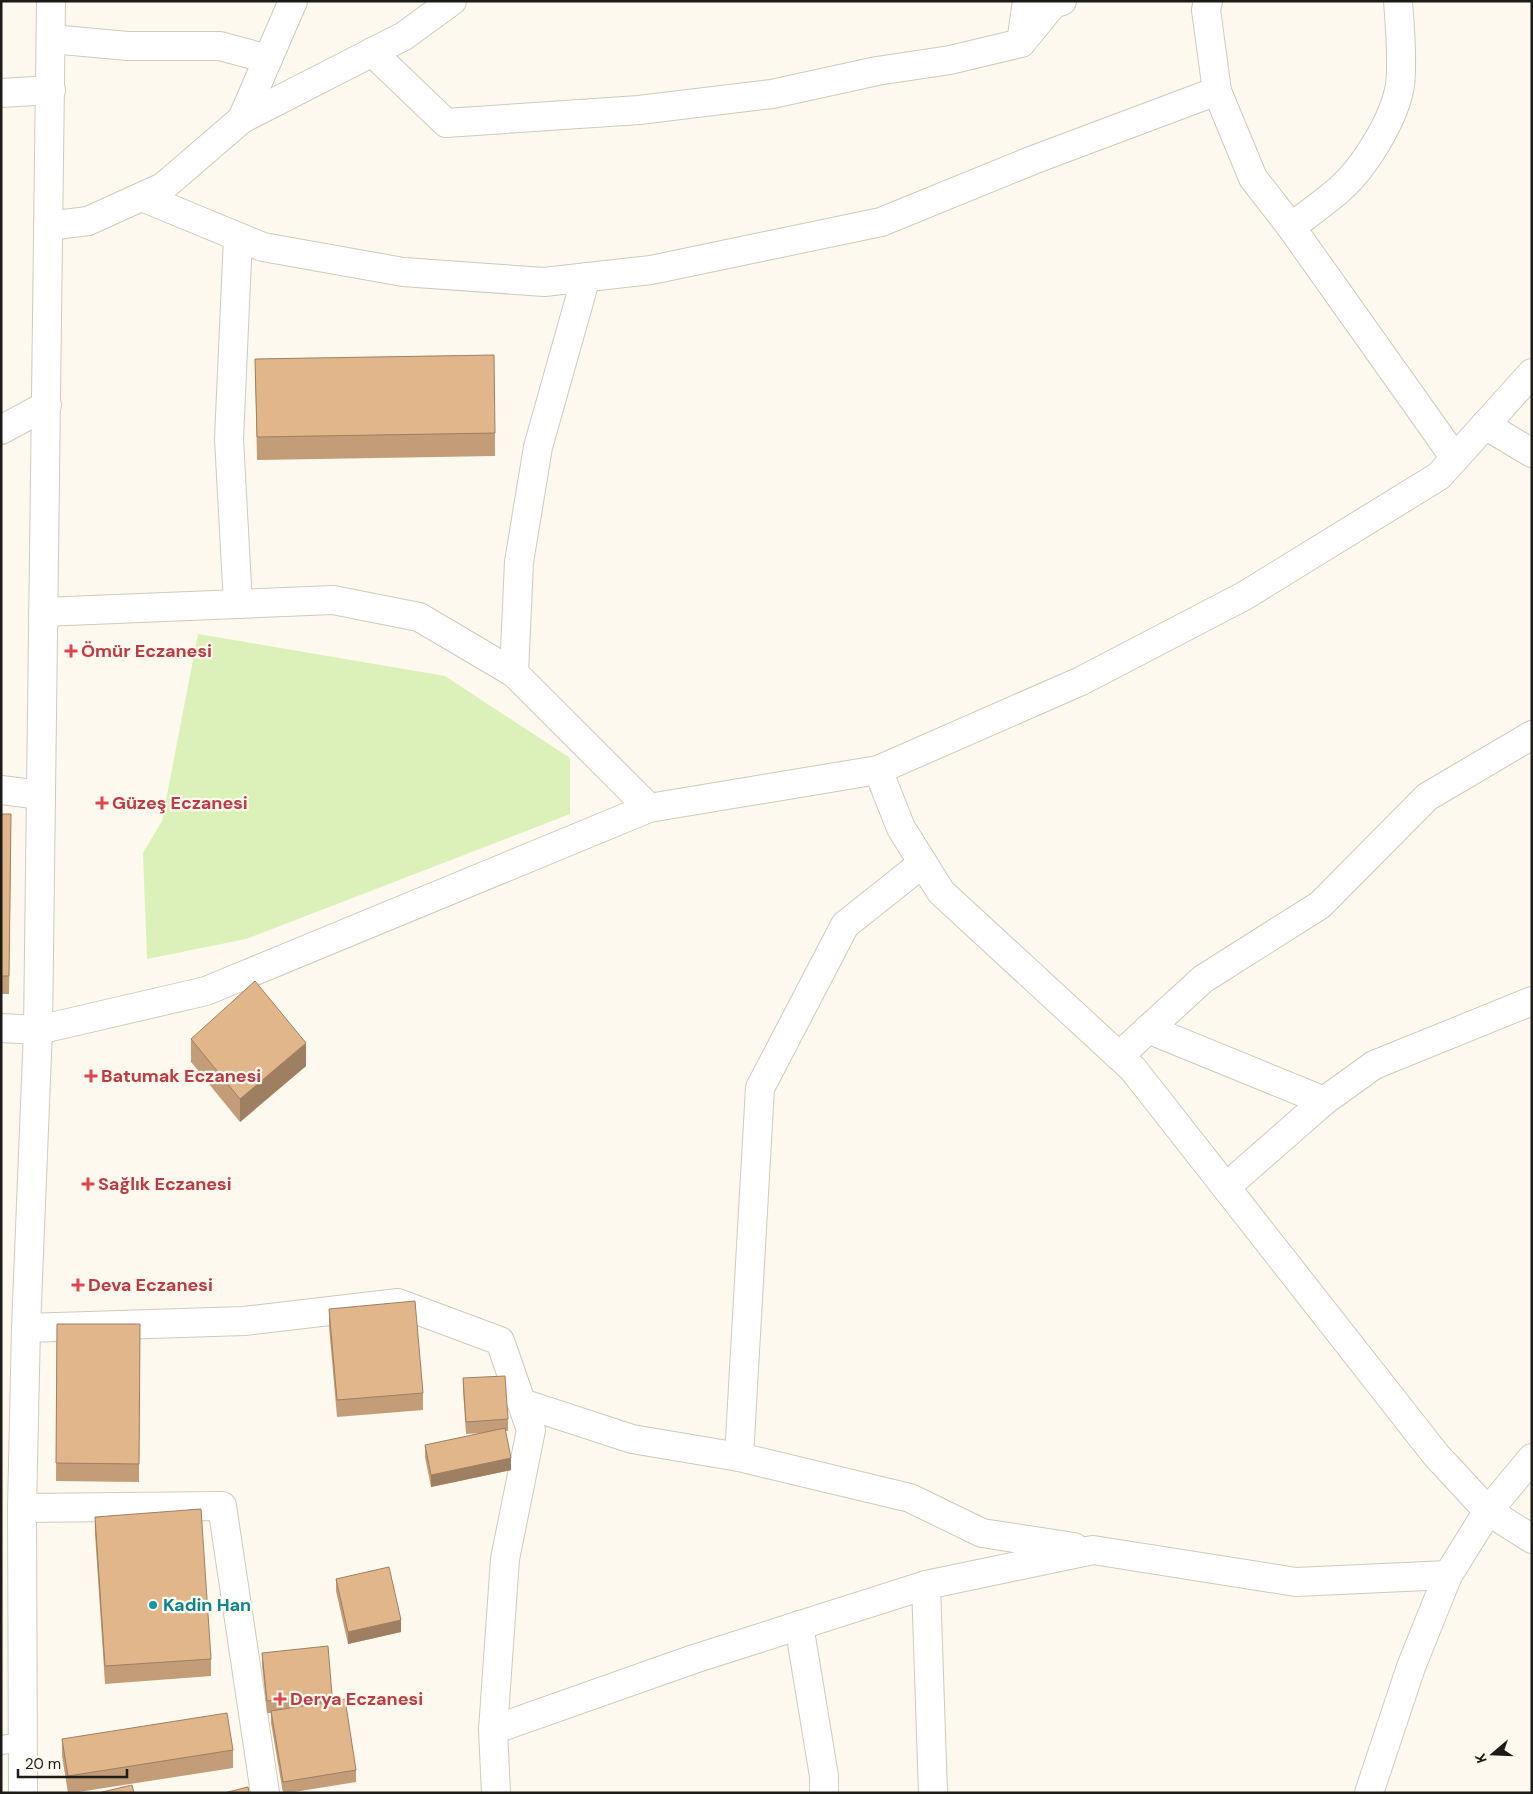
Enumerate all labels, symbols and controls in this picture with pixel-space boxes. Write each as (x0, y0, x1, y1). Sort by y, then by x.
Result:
place label: Ömür Eczanesi (81, 639, 212, 663)
marker: Ömür Eczanesi (65, 645, 77, 657)
place label: Güzeş Eczanesi (112, 791, 248, 815)
marker: Güzeş Eczanesi (96, 797, 108, 809)
place label: Batumak Eczanesi (101, 1064, 261, 1088)
marker: Batumak Eczanesi (85, 1070, 97, 1082)
place label: Sağlık Eczanesi (98, 1172, 232, 1196)
marker: Sağlık Eczanesi (82, 1178, 94, 1190)
place label: Deva Eczanesi (88, 1273, 213, 1297)
marker: Deva Eczanesi (72, 1279, 84, 1291)
place label: Kadin Han (163, 1593, 251, 1617)
marker: Kadin Han (147, 1599, 159, 1611)
place label: Derya Eczanesi (290, 1687, 423, 1711)
marker: Derya Eczanesi (274, 1693, 286, 1705)
north arrow (1468, 1729, 1518, 1779)
scale bar (18, 1746, 126, 1778)
text: K (1471, 1751, 1491, 1765)
text: 20 m (25, 1754, 61, 1774)

